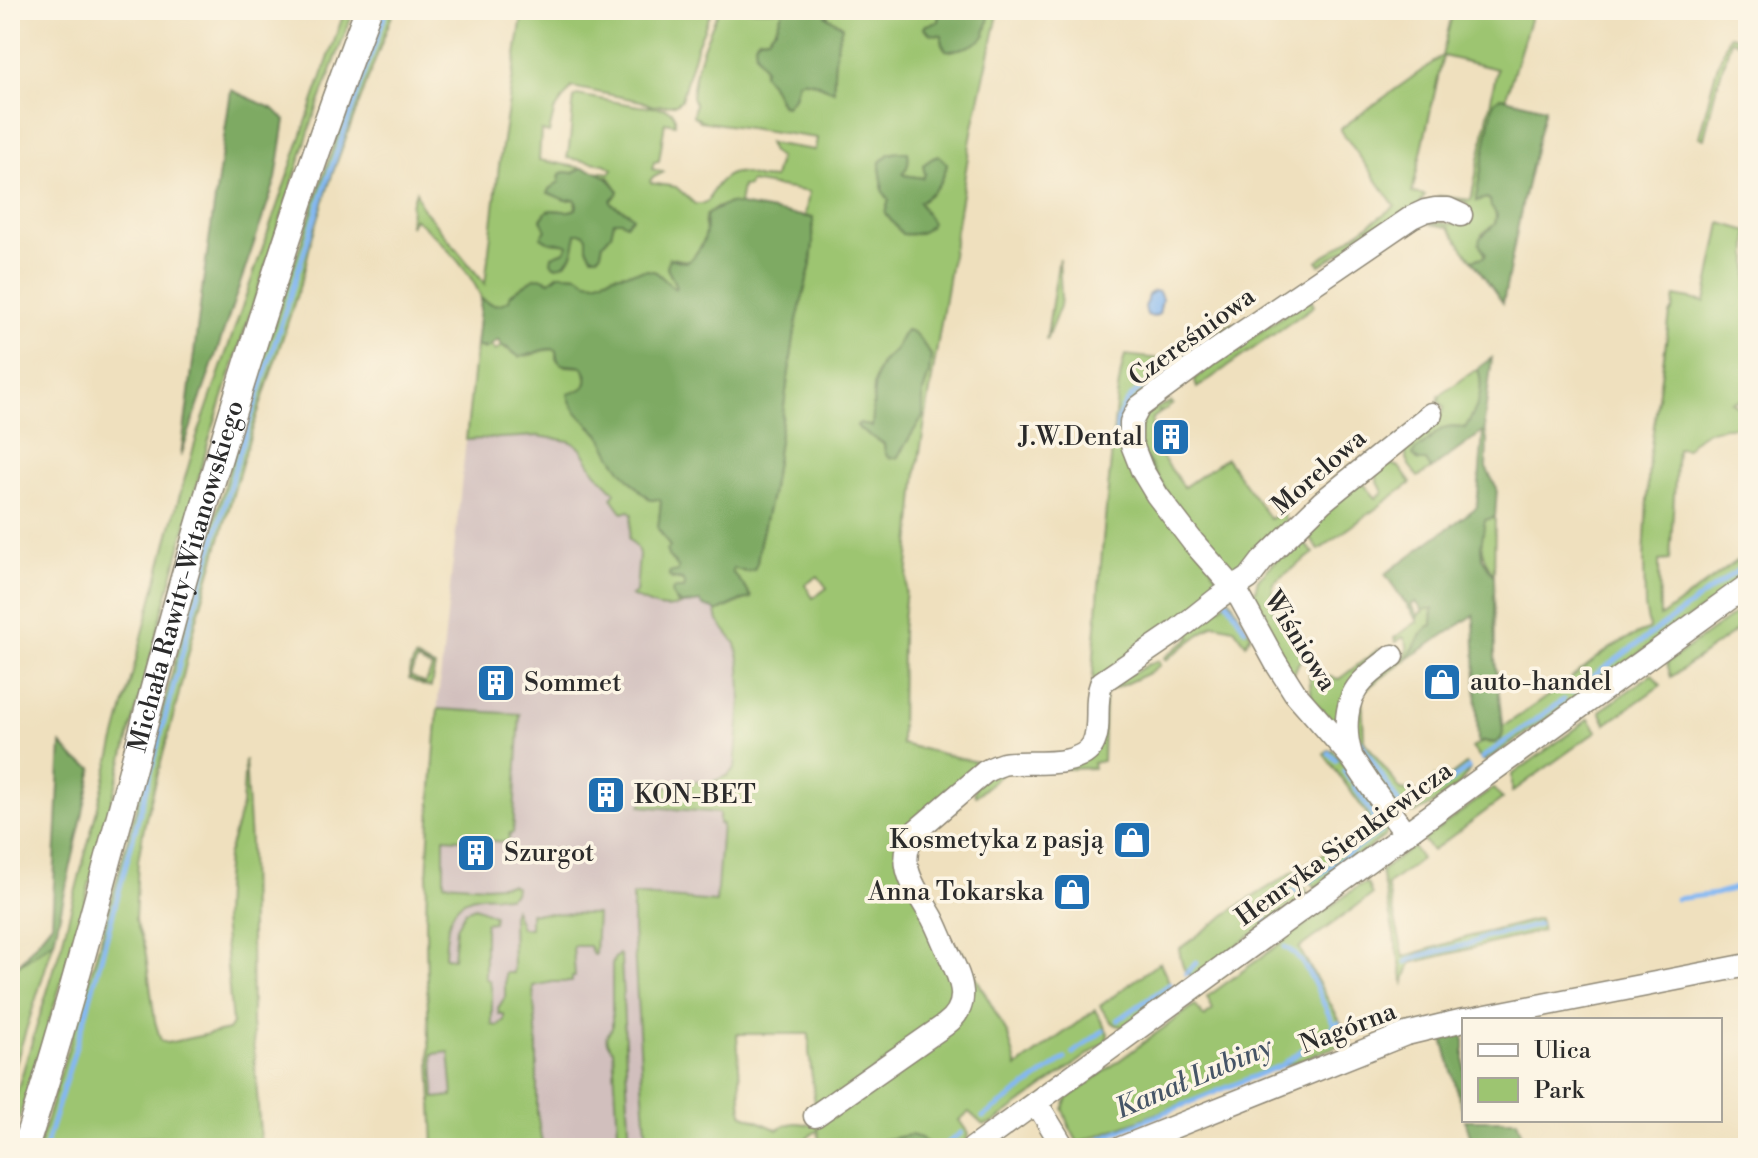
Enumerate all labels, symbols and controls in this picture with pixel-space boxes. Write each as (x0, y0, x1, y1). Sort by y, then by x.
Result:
street label: Czereśniowa (1123, 280, 1262, 394)
street label: Michała Rawity-Witanowskiego (122, 397, 251, 756)
building icon: J.W.Dental (1150, 416, 1192, 458)
place label: J.W.Dental (1018, 421, 1143, 453)
street label: Morelowa (1265, 422, 1373, 522)
street label: Wiśniowa (1256, 584, 1344, 698)
shop icon: auto-handel (1421, 661, 1463, 703)
building icon: Sommet (475, 662, 517, 704)
place label: auto-handel (1470, 666, 1612, 698)
place label: Sommet (524, 667, 621, 699)
street label: Henryka Sienkiewicza (1230, 754, 1459, 933)
building icon: KON-BET (585, 774, 627, 816)
place label: KON-BET (634, 779, 756, 811)
shop icon: Kosmetyka z pasją (1111, 819, 1153, 861)
place label: Kosmetyka z pasją (889, 824, 1105, 856)
building icon: Szurgot (455, 832, 497, 874)
place label: Szurgot (504, 837, 594, 869)
shop icon: Anna Tokarska (1051, 871, 1093, 913)
place label: Anna Tokarska (867, 876, 1045, 908)
street label: Nagórna (1295, 995, 1401, 1061)
legend (1462, 1018, 1722, 1122)
water label: Kanał Lubiny (1110, 1029, 1279, 1127)
text: Ulica (1534, 1036, 1592, 1066)
text: Park (1534, 1076, 1585, 1106)

